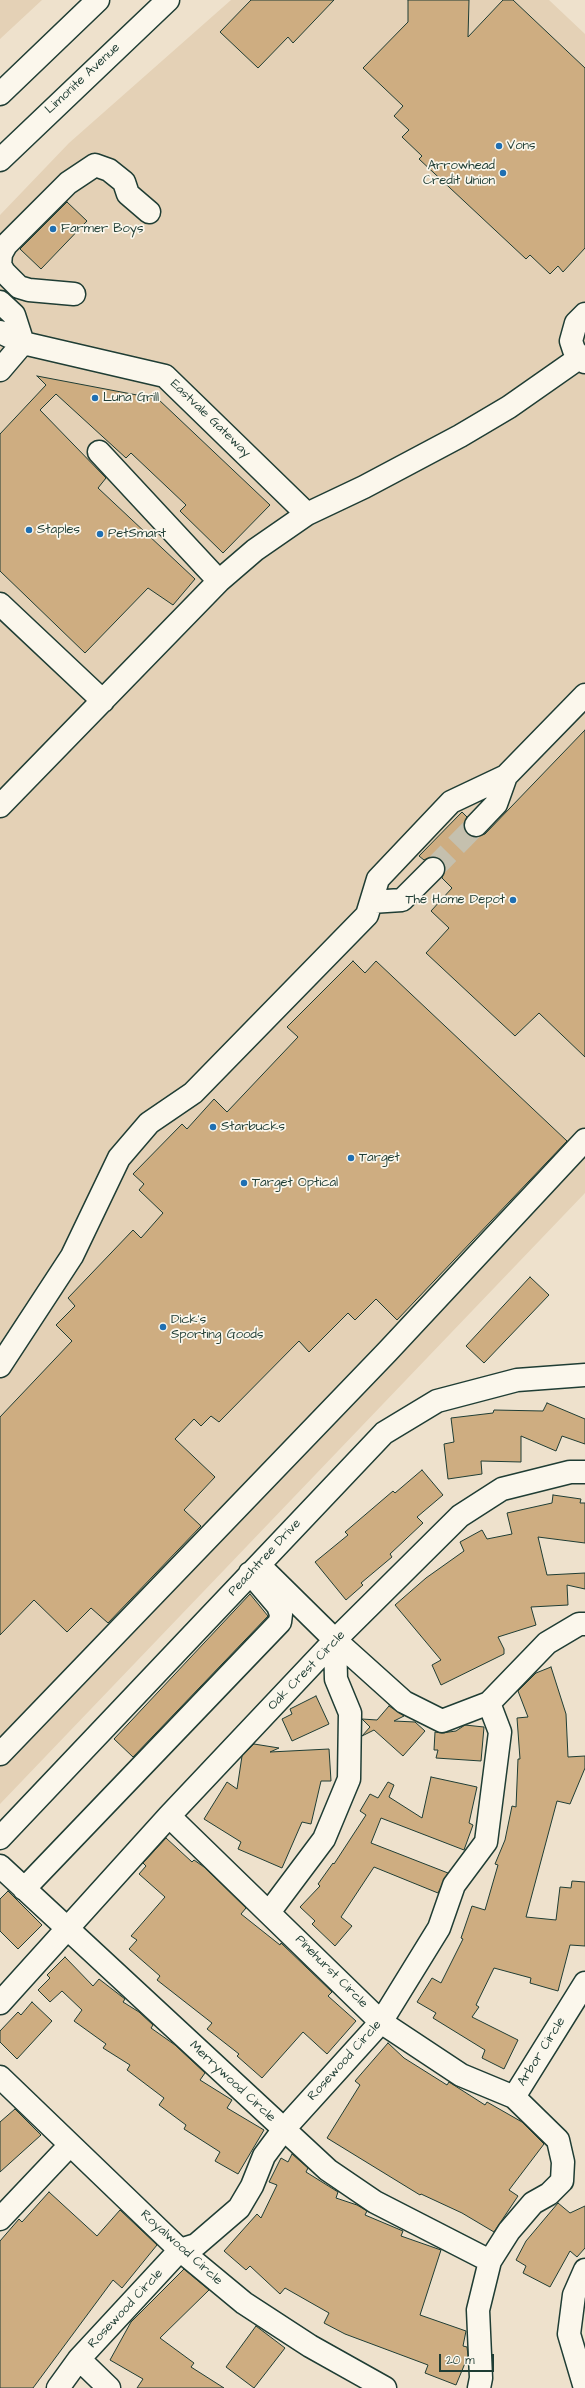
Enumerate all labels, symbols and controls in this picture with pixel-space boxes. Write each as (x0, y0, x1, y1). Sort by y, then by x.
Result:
street label: Limonite Avenue (42, 40, 124, 118)
place label: Vons (507, 138, 535, 154)
marker: Vons (494, 141, 504, 151)
place label: Arrowhead Credit Union (423, 158, 495, 189)
marker: Arrowhead Credit Union (498, 168, 508, 178)
place label: Farmer Boys (61, 221, 144, 237)
marker: Farmer Boys (48, 224, 58, 234)
street label: Eastvale Gateway (166, 377, 254, 461)
place label: Luna Grill (103, 390, 159, 406)
marker: Luna Grill (90, 393, 100, 403)
place label: Staples (37, 522, 80, 538)
marker: Staples (24, 525, 34, 535)
place label: PetSmart (108, 526, 166, 542)
marker: PetSmart (95, 529, 105, 539)
place label: The Home Depot (405, 892, 505, 908)
marker: The Home Depot (508, 895, 518, 905)
place label: Starbucks (221, 1119, 285, 1135)
marker: Starbucks (208, 1122, 218, 1132)
place label: Target (359, 1150, 400, 1166)
marker: Target (346, 1153, 356, 1163)
place label: Target Optical (252, 1175, 338, 1191)
marker: Target Optical (239, 1178, 249, 1188)
place label: Dick's Sporting Goods (171, 1312, 264, 1343)
marker: Dick's Sporting Goods (158, 1322, 168, 1332)
street label: Peachtree Drive (225, 1516, 305, 1600)
street label: Oak Crest Circle (265, 1628, 349, 1714)
street label: Pinehurst Circle (291, 1932, 371, 2012)
street label: Arbor Circle (515, 2015, 569, 2089)
street label: Rosewood Circle (305, 2018, 385, 2104)
street label: Merrywood Circle (186, 2038, 278, 2126)
street label: Royalwood Circle (137, 2207, 225, 2289)
street label: Rosewood Circle (85, 2266, 167, 2352)
scale bar (441, 2346, 496, 2372)
text: 20 m (446, 2352, 475, 2369)

